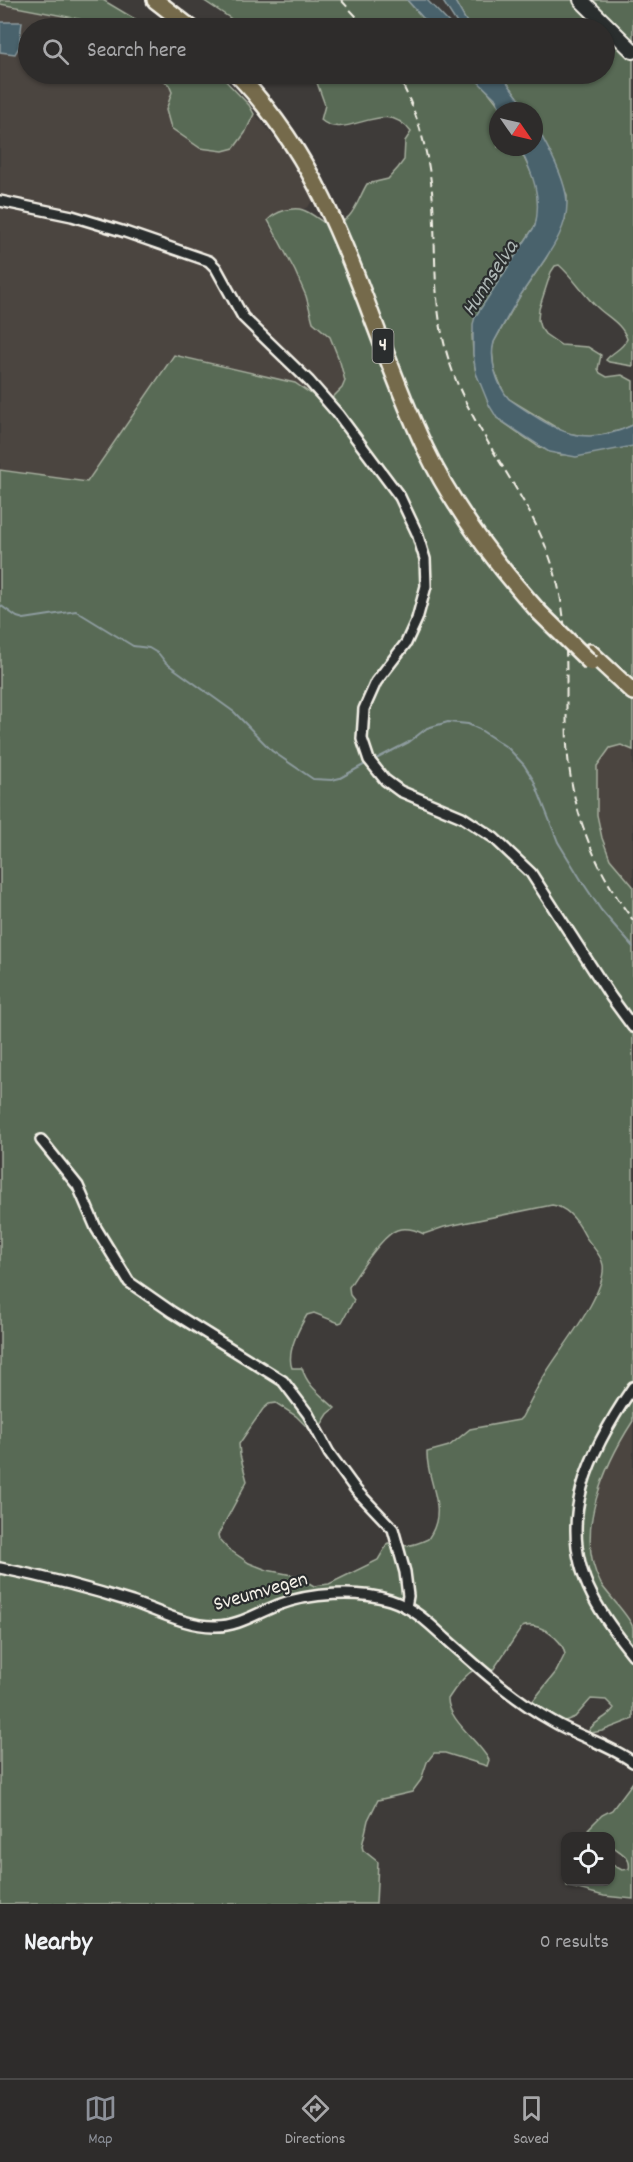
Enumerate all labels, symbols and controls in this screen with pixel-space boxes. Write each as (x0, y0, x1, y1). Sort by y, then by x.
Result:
search box (18, 18, 615, 84)
icon: search (39, 35, 72, 68)
text: Search here (87, 36, 186, 67)
north arrow (489, 102, 543, 156)
water label: Hunnselva (455, 234, 528, 323)
road number: 4 (372, 329, 394, 363)
street label: Sveumvegen (210, 1565, 312, 1621)
map controls (561, 1832, 615, 1886)
button: locate (561, 1832, 615, 1886)
text: Nearby (24, 1925, 92, 1962)
text: 0 results (540, 1929, 609, 1957)
tab: Map (84, 2092, 117, 2151)
tab: Directions (285, 2092, 345, 2151)
tab: Saved (513, 2092, 549, 2151)

